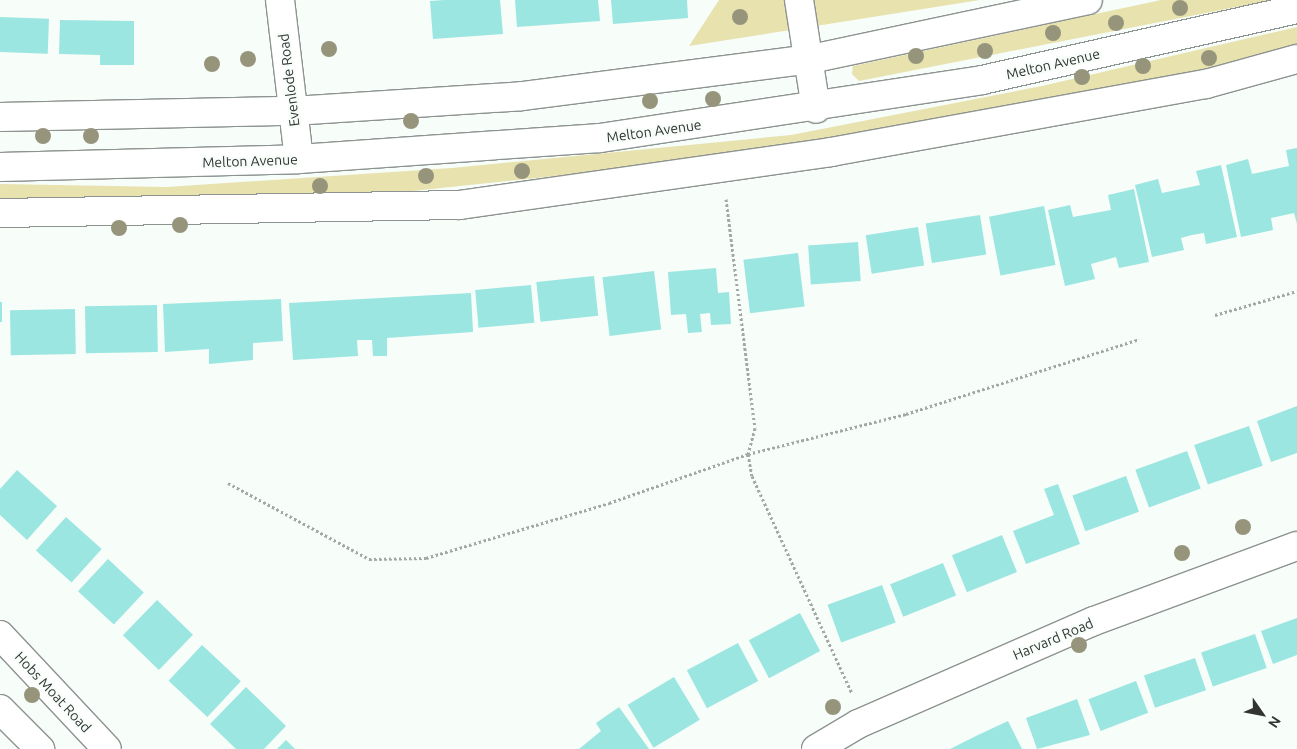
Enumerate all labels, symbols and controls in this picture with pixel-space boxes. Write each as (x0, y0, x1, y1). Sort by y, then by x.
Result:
street label: Evenlode Road (275, 33, 303, 127)
street label: Melton Avenue (1005, 45, 1101, 83)
street label: Melton Avenue (606, 116, 702, 146)
street label: Melton Avenue (202, 151, 298, 171)
street label: Harvard Road (1010, 615, 1096, 663)
street label: Hobs Moat Road (11, 648, 95, 736)
north arrow (1237, 689, 1287, 739)
text: N (1265, 713, 1284, 731)

